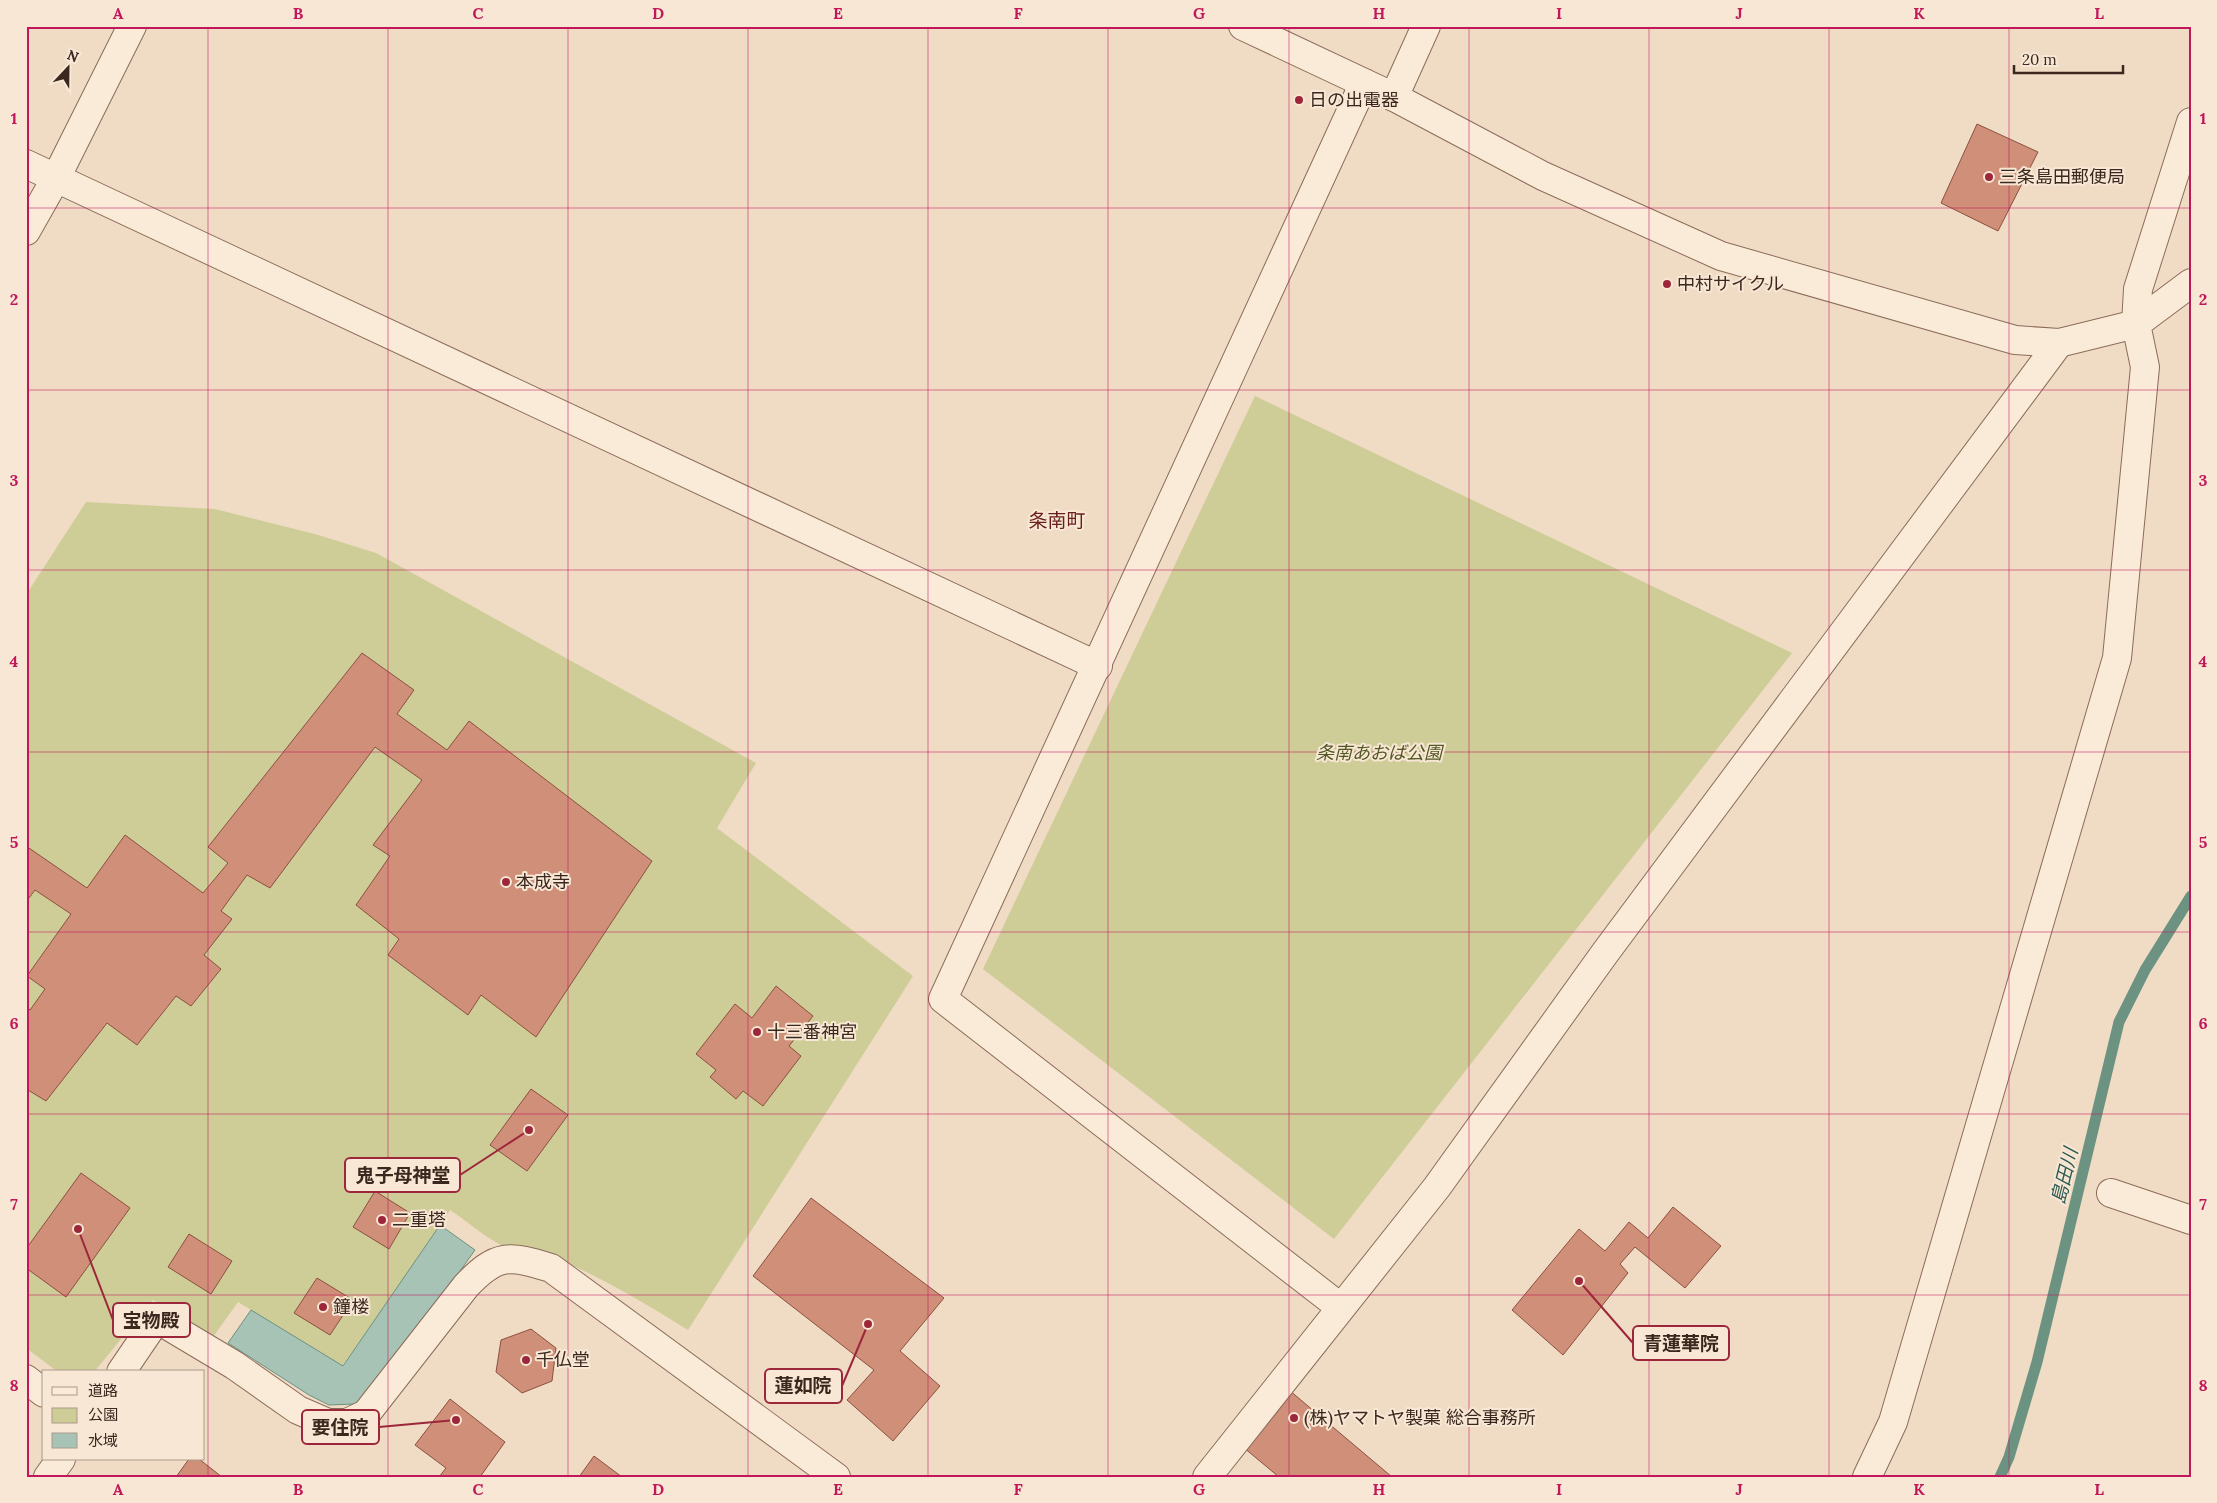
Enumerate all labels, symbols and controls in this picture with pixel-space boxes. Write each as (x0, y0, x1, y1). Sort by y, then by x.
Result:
text: A (113, 3, 124, 23)
text: B (293, 3, 304, 23)
text: C (472, 3, 484, 23)
text: D (652, 3, 664, 23)
text: E (833, 3, 843, 23)
text: F (1013, 3, 1023, 23)
text: G (1193, 3, 1205, 23)
text: H (1373, 3, 1386, 23)
text: I (1556, 3, 1562, 23)
text: J (1735, 3, 1743, 23)
text: K (1913, 3, 1925, 23)
text: L (2094, 3, 2104, 23)
north arrow (42, 42, 92, 92)
scale bar (2014, 42, 2123, 74)
text: N (64, 46, 81, 66)
text: 20 m (2022, 50, 2057, 69)
place label: 日の出電器 (1309, 88, 1399, 111)
marker: 日の出電器 (1293, 94, 1305, 106)
text: 1 (11, 108, 17, 128)
text: 1 (2200, 108, 2206, 128)
place label: 三条島田郵便局 (1999, 165, 2125, 188)
marker: 三条島田郵便局 (1983, 171, 1995, 183)
place label: 中村サイクル (1677, 272, 1784, 295)
marker: 中村サイクル (1661, 278, 1673, 290)
text: 2 (10, 289, 18, 309)
text: 2 (2199, 289, 2207, 309)
text: 3 (10, 470, 19, 490)
text: 3 (2199, 470, 2208, 490)
district label: 条南町 (1028, 508, 1086, 532)
text: 4 (10, 651, 19, 671)
text: 4 (2199, 651, 2208, 671)
park label: 条南あおば公園 (1316, 741, 1445, 764)
text: 5 (10, 832, 19, 852)
text: 5 (2199, 832, 2208, 852)
place label: 本成寺 (516, 870, 570, 893)
marker: 本成寺 (500, 876, 512, 888)
text: 6 (9, 1013, 19, 1033)
text: 6 (2198, 1013, 2208, 1033)
place label: 十三番神宮 (767, 1020, 857, 1043)
marker: 十三番神宮 (751, 1026, 763, 1038)
water label: 島田川 (2045, 1144, 2083, 1207)
callout: 鬼子母神堂 (345, 1158, 460, 1192)
text: 鬼子母神堂 (355, 1163, 451, 1187)
text: 7 (10, 1194, 18, 1214)
text: 7 (2199, 1194, 2207, 1214)
place label: 二重塔 (392, 1208, 446, 1231)
marker: 二重塔 (376, 1214, 388, 1226)
place label: 鐘楼 (333, 1295, 369, 1318)
marker: 鐘楼 (317, 1301, 329, 1313)
callout: 宝物殿 (113, 1303, 190, 1337)
text: 宝物殿 (122, 1308, 180, 1332)
callout: 青蓮華院 (1633, 1326, 1729, 1360)
text: 青蓮華院 (1643, 1331, 1719, 1355)
place label: 千仏堂 (536, 1348, 590, 1371)
marker: 千仏堂 (520, 1354, 532, 1366)
callout: 蓮如院 (765, 1369, 842, 1403)
legend (42, 1370, 205, 1460)
text: 蓮如院 (774, 1373, 832, 1397)
text: 8 (9, 1375, 19, 1395)
text: 8 (2198, 1375, 2208, 1395)
text: 道路 (88, 1381, 118, 1400)
text: 公園 (88, 1405, 118, 1424)
place label: (株)ヤマトヤ製菓 総合事務所 (1304, 1406, 1536, 1429)
callout: 要住院 (302, 1410, 379, 1444)
marker: (株)ヤマトヤ製菓 総合事務所 (1288, 1412, 1300, 1424)
text: 要住院 (311, 1415, 369, 1439)
text: 水域 (88, 1431, 118, 1450)
text: A (113, 1479, 124, 1499)
text: B (293, 1479, 304, 1499)
text: C (472, 1479, 484, 1499)
text: D (652, 1479, 664, 1499)
text: E (833, 1479, 843, 1499)
text: F (1013, 1479, 1023, 1499)
text: G (1193, 1479, 1205, 1499)
text: H (1373, 1479, 1386, 1499)
text: I (1556, 1479, 1562, 1499)
text: J (1735, 1479, 1743, 1499)
text: K (1913, 1479, 1925, 1499)
text: L (2094, 1479, 2104, 1499)

